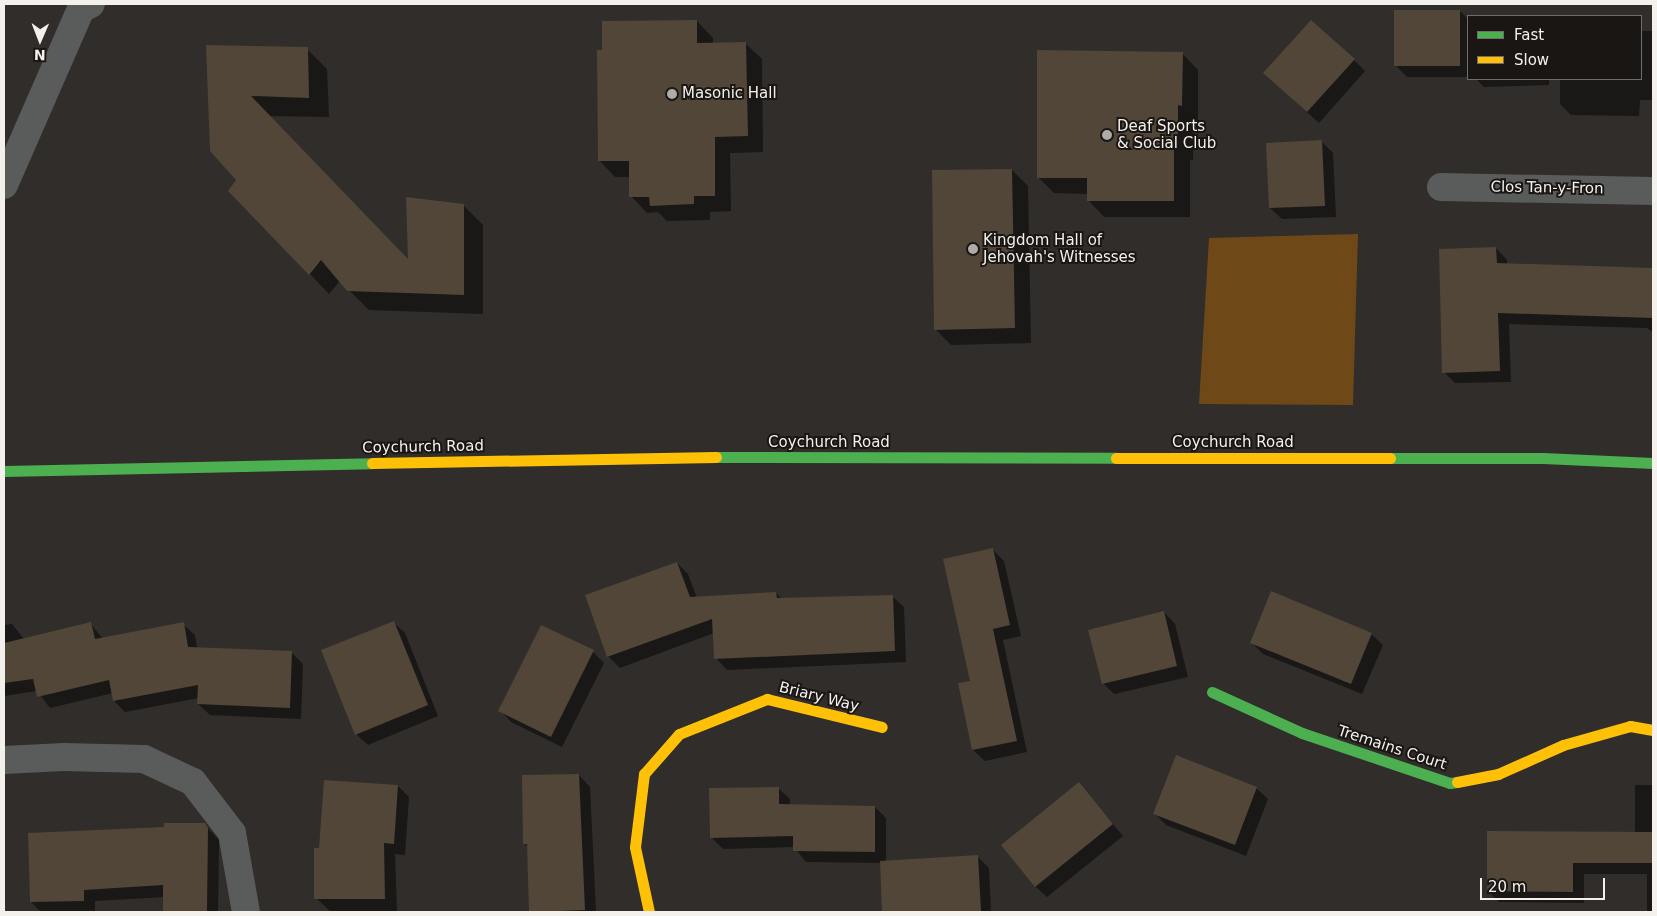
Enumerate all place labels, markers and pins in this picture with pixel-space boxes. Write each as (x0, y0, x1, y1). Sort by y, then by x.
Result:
place label: Masonic Hall (682, 85, 777, 103)
marker: Masonic Hall (666, 88, 678, 100)
place label: Deaf Sports & Social Club (1117, 117, 1216, 152)
marker: Deaf Sports & Social Club (1101, 129, 1113, 141)
place label: Kingdom Hall of Jehovah's Witnesses (983, 231, 1136, 266)
marker: Kingdom Hall of Jehovah's Witnesses (967, 243, 979, 255)

